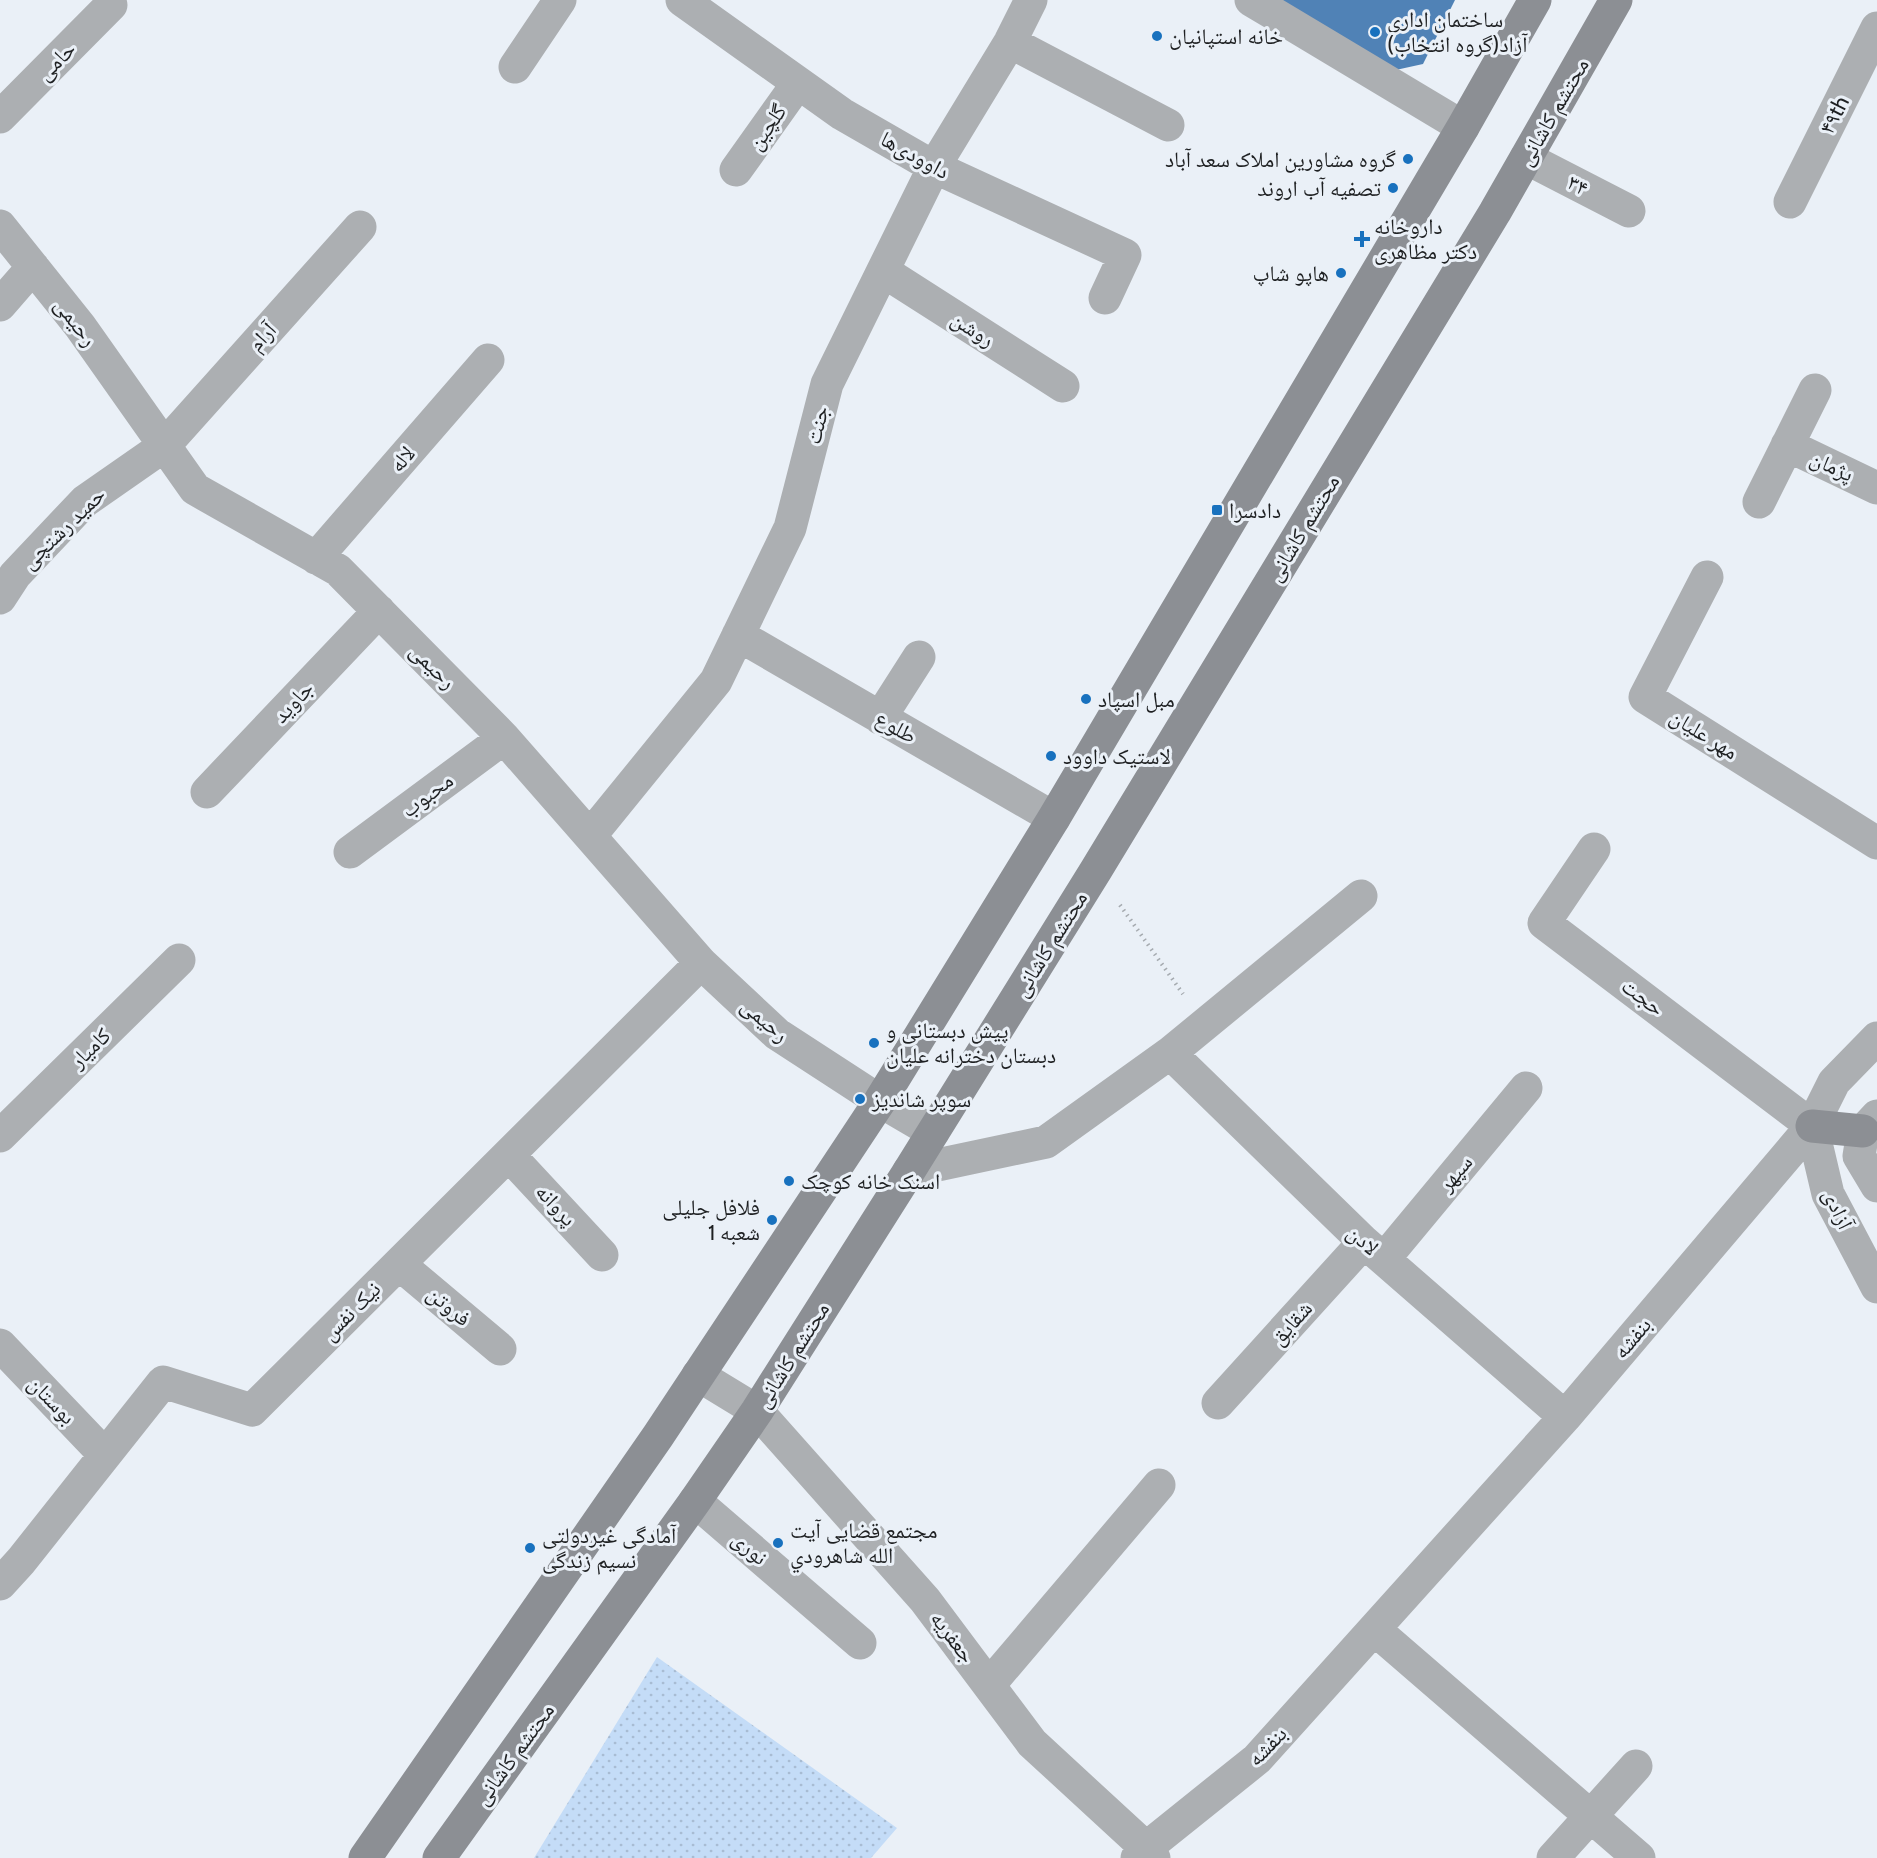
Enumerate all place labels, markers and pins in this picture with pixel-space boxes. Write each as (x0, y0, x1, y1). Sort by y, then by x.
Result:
place label: ساختمان اداری آزاد(گروه انتخاب) (1387, 6, 1528, 58)
place label: خانه استپانیان (1169, 23, 1283, 50)
marker: ساختمان اداری آزاد(گروه انتخاب) (1368, 25, 1382, 39)
marker: خانه استپانیان (1150, 29, 1164, 43)
place label: گروه مشاورین املاک سعد آباد (1165, 146, 1396, 173)
marker: گروه مشاورین املاک سعد آباد (1401, 152, 1415, 166)
place label: تصفیه آب اروند (1257, 175, 1382, 202)
marker: تصفیه آب اروند (1386, 181, 1400, 195)
place label: داروخانه دکتر مظاهری (1374, 213, 1477, 265)
marker: داروخانه دکتر مظاهری (1355, 232, 1369, 246)
place label: هاپو شاپ (1252, 260, 1329, 287)
marker: هاپو شاپ (1334, 266, 1348, 280)
place label: دادسرا (1229, 497, 1281, 524)
marker: دادسرا (1210, 503, 1224, 517)
place label: مبل اسپاد (1098, 686, 1175, 713)
marker: مبل اسپاد (1079, 692, 1093, 706)
place label: لاستیک داوود (1063, 743, 1171, 770)
marker: لاستیک داوود (1044, 749, 1058, 763)
place label: پیش دبستانی و دبستان دخترانه علیان (886, 1017, 1056, 1069)
marker: پیش دبستانی و دبستان دخترانه علیان (867, 1036, 881, 1050)
place label: سوپر شاندیز (871, 1086, 971, 1113)
marker: سوپر شاندیز (853, 1092, 867, 1106)
place label: اسنک خانه کوچک (801, 1168, 940, 1195)
marker: اسنک خانه کوچک (782, 1174, 796, 1188)
place label: فلافل جلیلی شعبه 1 (662, 1194, 760, 1246)
marker: فلافل جلیلی شعبه 1 (765, 1213, 779, 1227)
place label: مجتمع قضایی آیت الله شاهرودي (790, 1517, 937, 1572)
place label: آمادگی غیردولتی نسیم زندگی (542, 1522, 677, 1575)
marker: مجتمع قضایی آیت الله شاهرودي (771, 1536, 785, 1550)
marker: آمادگی غیردولتی نسیم زندگی (523, 1541, 537, 1555)

